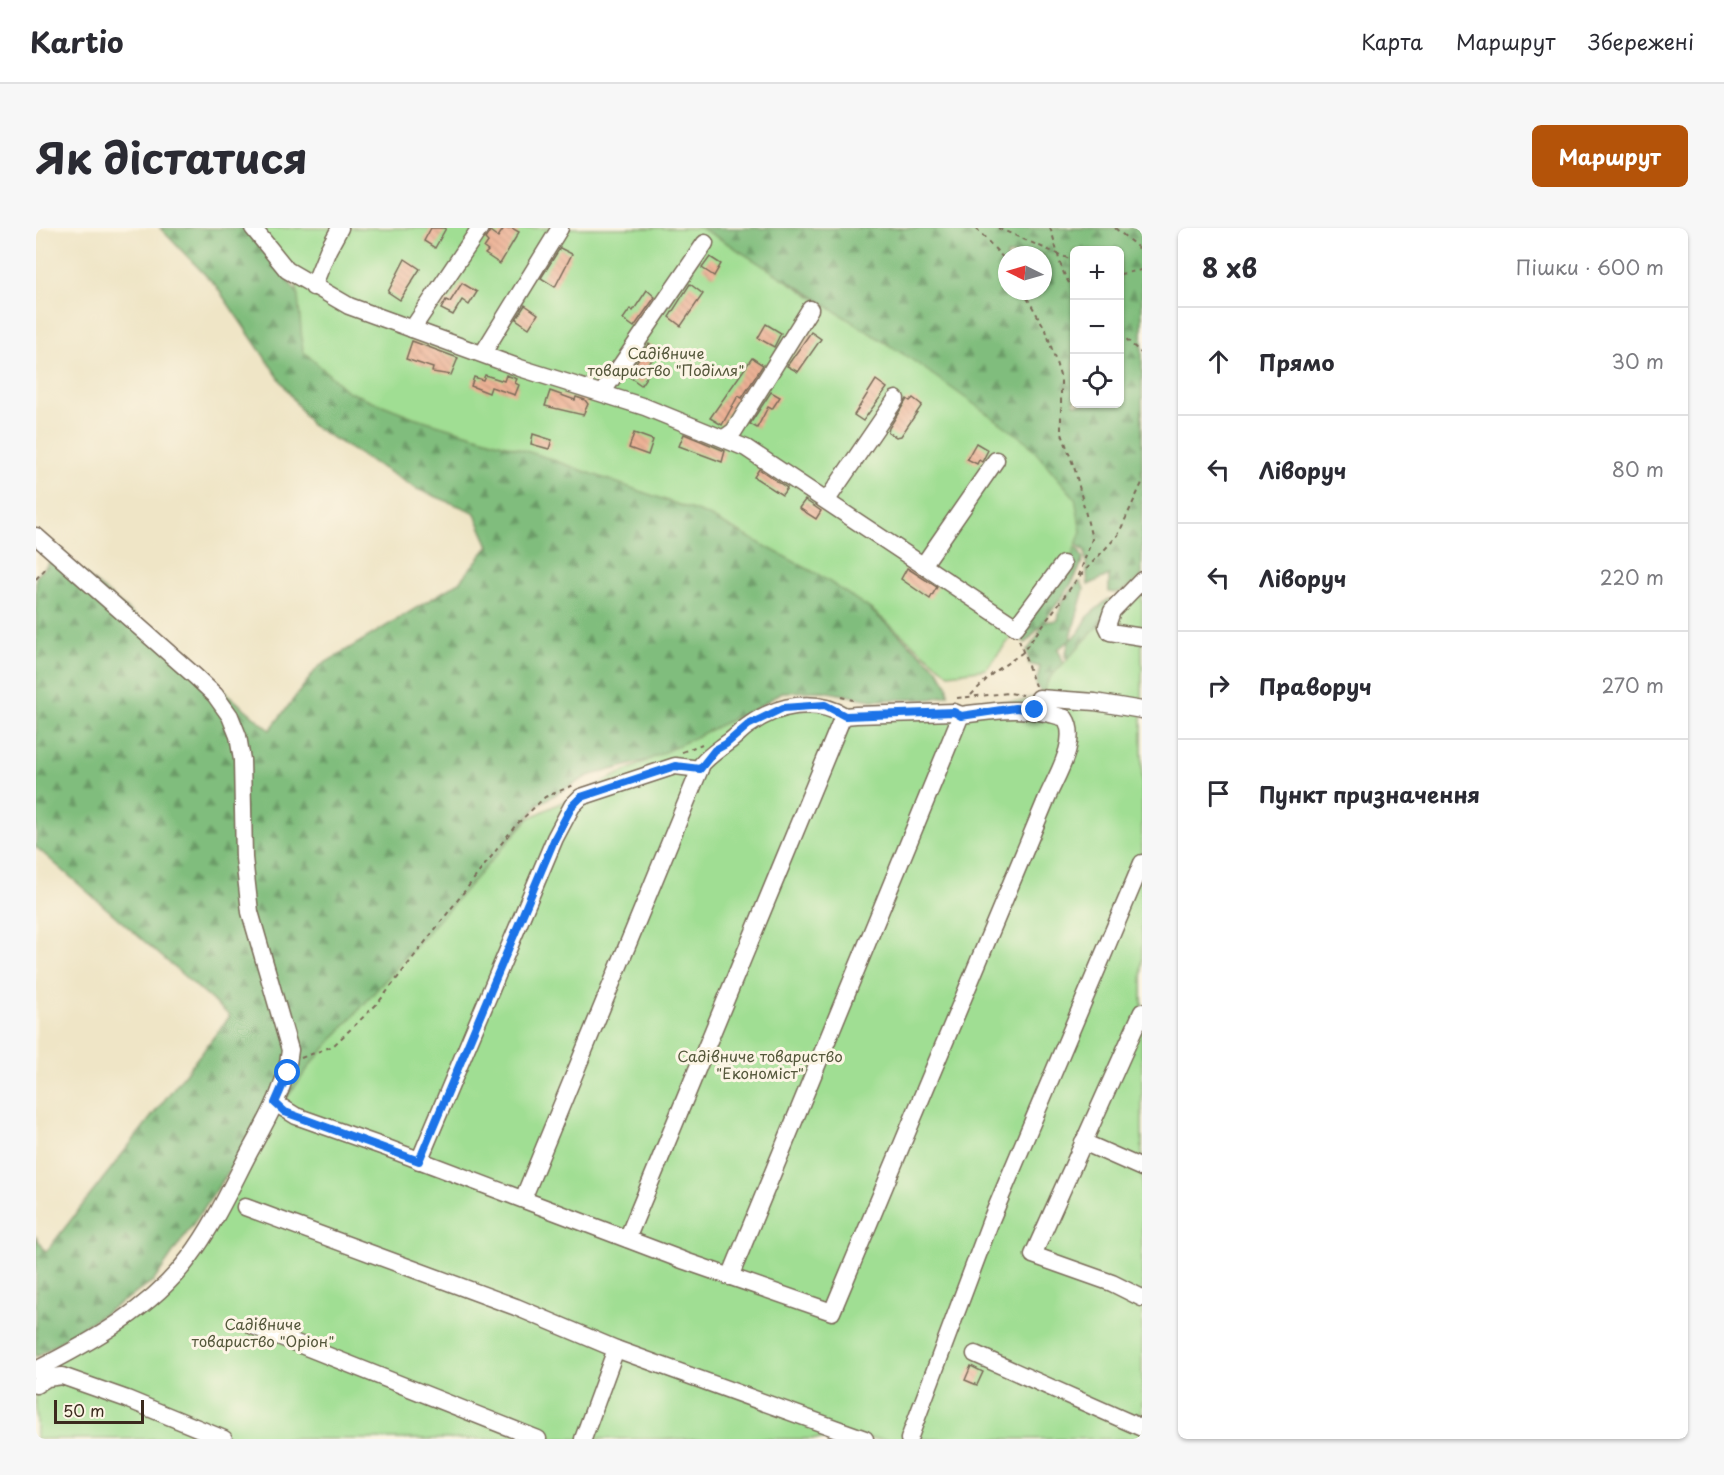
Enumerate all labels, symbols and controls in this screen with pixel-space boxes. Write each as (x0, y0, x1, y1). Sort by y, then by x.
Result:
text: Kartio (30, 20, 124, 63)
text: Карта (1361, 25, 1423, 57)
text: Маршрут (1456, 25, 1555, 57)
text: Збережені (1588, 25, 1694, 57)
text: Як дістатися (36, 125, 308, 188)
button: Маршрут (1532, 125, 1688, 187)
north arrow (998, 246, 1052, 300)
map controls (1070, 246, 1124, 408)
button: + (1070, 246, 1124, 300)
text: 8 хв (1202, 248, 1257, 287)
text: Пішки · 600 m (1516, 252, 1664, 282)
button: − (1070, 300, 1124, 354)
park label: Садівниче товариство "Поділля" (588, 341, 744, 381)
icon: ahead (1202, 345, 1235, 378)
text: Прямо (1259, 345, 1334, 378)
text: 30 m (1611, 346, 1664, 376)
button: locate (1070, 354, 1124, 408)
icon: left (1202, 453, 1235, 486)
text: Ліворуч (1259, 453, 1346, 486)
text: 80 m (1612, 454, 1664, 484)
icon: left (1202, 561, 1235, 594)
text: Ліворуч (1259, 561, 1346, 594)
text: 220 m (1600, 562, 1664, 592)
icon: right (1202, 669, 1235, 702)
text: Праворуч (1259, 669, 1372, 702)
text: 270 m (1601, 670, 1664, 700)
route end (1021, 696, 1047, 722)
icon: arrive (1202, 777, 1235, 810)
text: Пункт призначення (1259, 777, 1480, 810)
park label: Садівниче товариство "Економіст" (677, 1044, 843, 1084)
route start (274, 1059, 300, 1085)
park label: Садівниче товариство "Оріон" (192, 1312, 334, 1352)
scale bar (54, 1397, 144, 1424)
text: 50 m (63, 1398, 104, 1422)

